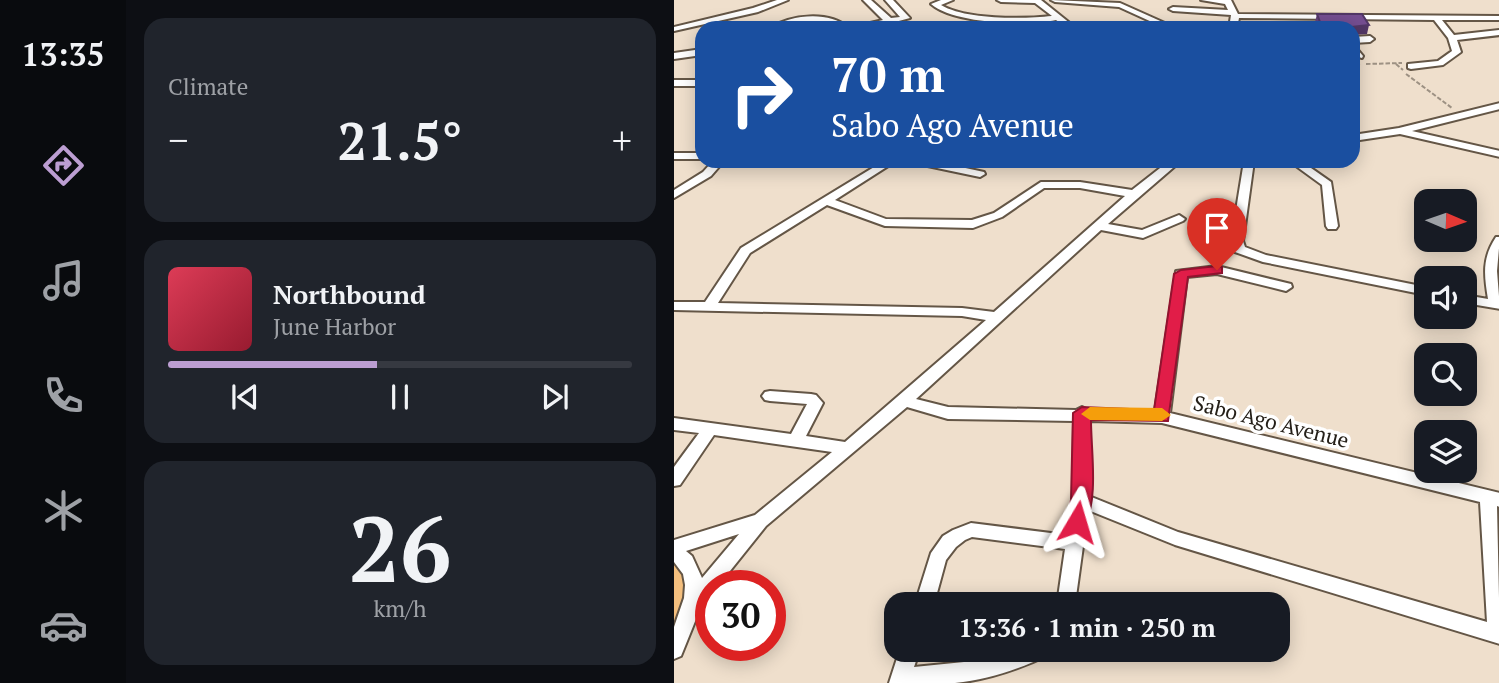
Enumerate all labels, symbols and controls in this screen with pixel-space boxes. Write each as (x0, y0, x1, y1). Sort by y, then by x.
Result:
text: 13:35 (21, 33, 105, 75)
text: 70 m (831, 41, 945, 106)
icon: right (716, 49, 807, 140)
text: Climate (168, 71, 248, 102)
text: Sabo Ago Avenue (831, 104, 1074, 146)
text: 21.5° (337, 106, 463, 175)
text: − (168, 115, 188, 165)
text: + (612, 115, 632, 165)
icon: directions (39, 141, 88, 190)
north arrow (1414, 189, 1477, 252)
map controls (1414, 189, 1477, 483)
pin (1187, 198, 1247, 270)
icon: arrive (1198, 209, 1236, 247)
icon: music (39, 256, 88, 305)
button: sound (1414, 266, 1477, 329)
text: Northbound (273, 277, 426, 311)
text: June Harbor (273, 311, 396, 342)
button: search (1414, 343, 1477, 406)
icon: phone (39, 371, 88, 420)
icon: previous (226, 378, 264, 416)
icon: pause (381, 378, 419, 416)
icon: next (536, 378, 574, 416)
street label: Sabo Ago Avenue (1191, 388, 1352, 454)
button: layers (1414, 420, 1477, 483)
position arrow (1040, 485, 1114, 559)
icon: climate (39, 486, 88, 535)
text: 26 (349, 487, 451, 608)
speed limit sign: 30 (695, 570, 786, 661)
text: km/h (373, 593, 427, 624)
icon: car (39, 601, 88, 650)
text: 13:36 · 1 min · 250 m (958, 610, 1216, 644)

